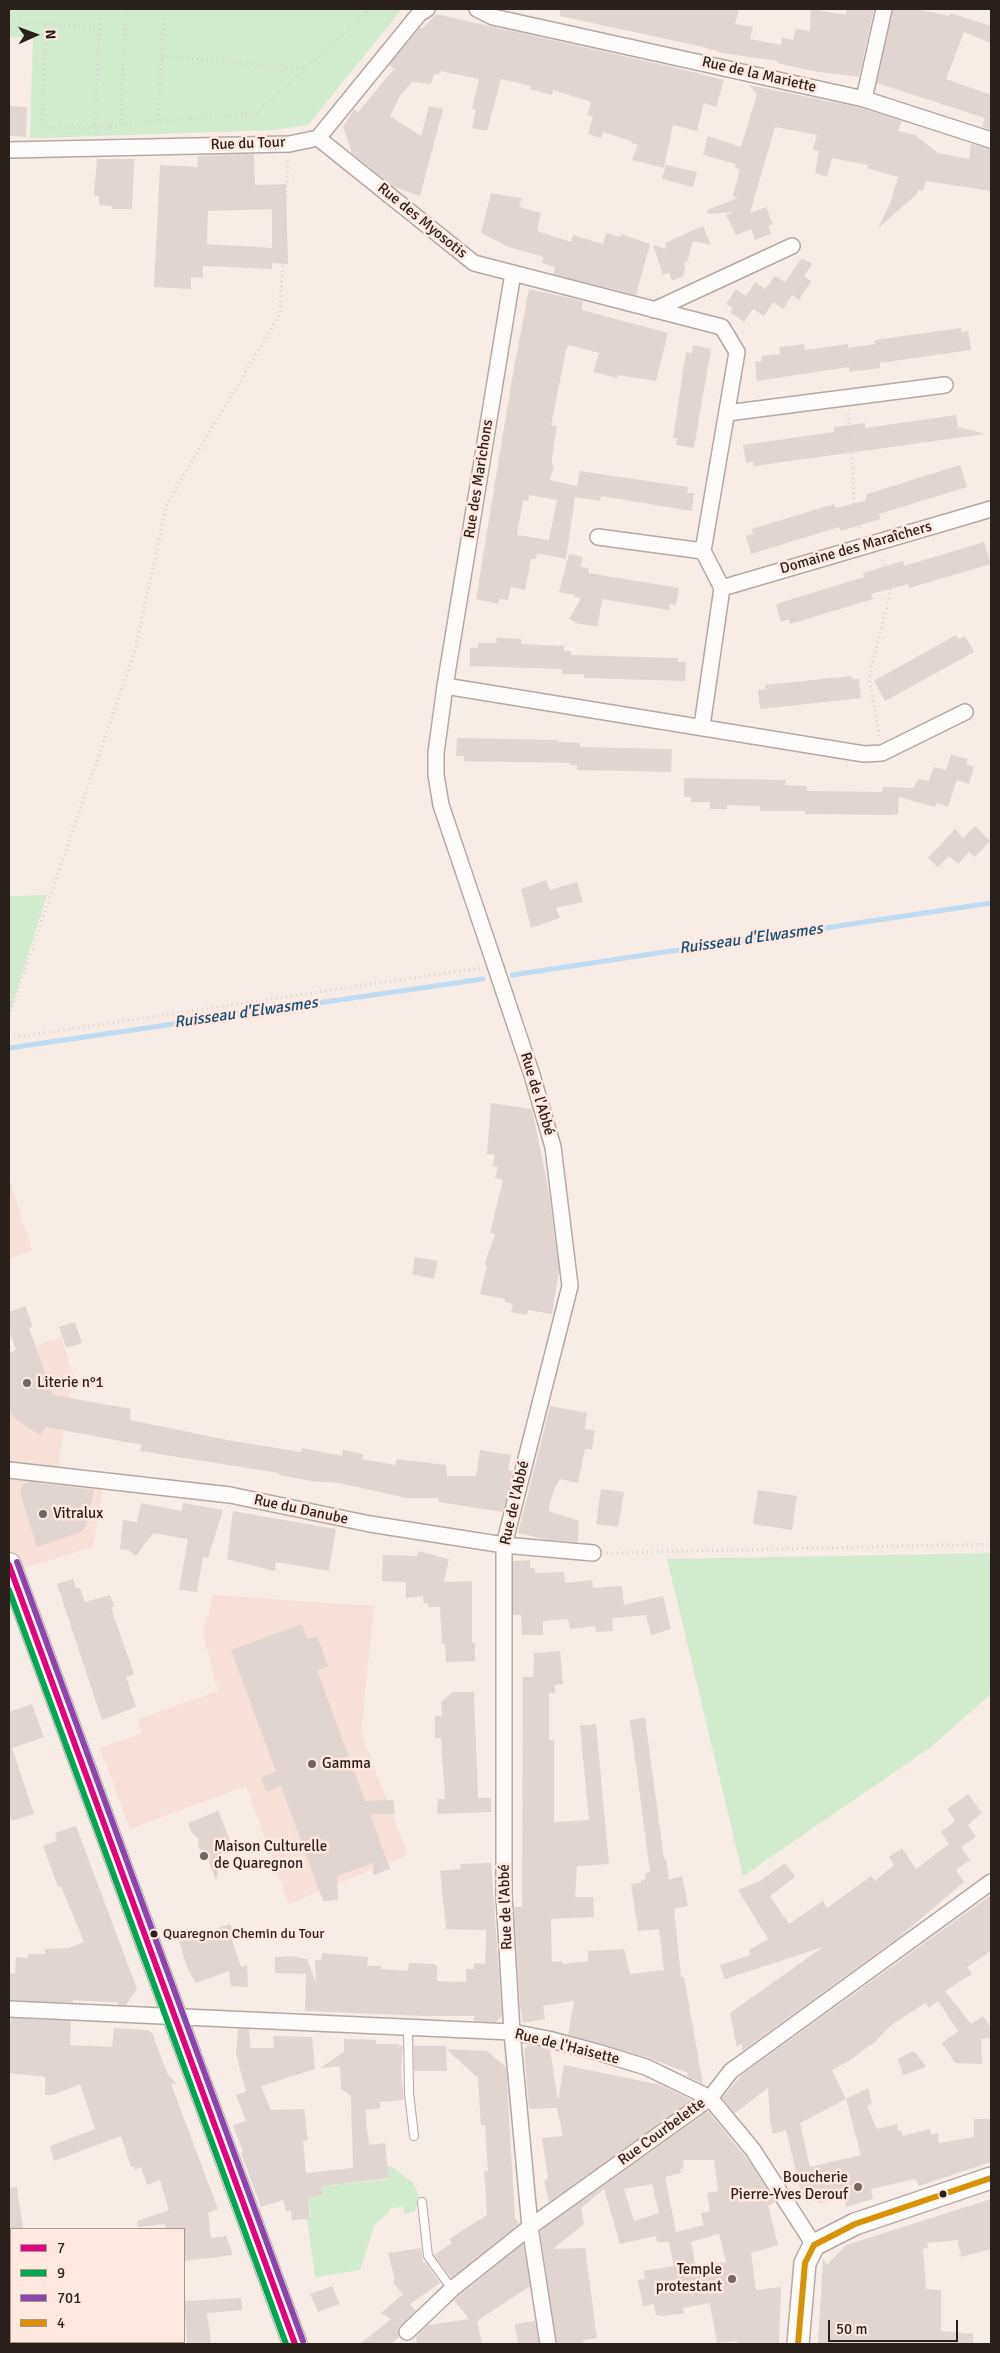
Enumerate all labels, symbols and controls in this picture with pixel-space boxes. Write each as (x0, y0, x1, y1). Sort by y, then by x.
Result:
north arrow (10, 10, 60, 60)
text: N (42, 29, 59, 40)
street label: Rue de la Mariette (700, 53, 818, 97)
street label: Rue du Tour (210, 134, 286, 154)
street label: Rue des Myosotis (374, 179, 470, 263)
street label: Rue des Marichons (461, 418, 497, 540)
street label: Domaine des Maraîchers (778, 518, 934, 578)
water label: Ruisseau d'Elwasmes (678, 919, 824, 959)
water label: Ruisseau d'Elwasmes (173, 993, 319, 1033)
street label: Rue de l'Abbé (516, 1050, 558, 1138)
place label: Literie n°1 (37, 1374, 104, 1392)
marker: Literie n°1 (21, 1377, 33, 1389)
street label: Rue de l'Abbé (497, 1459, 533, 1547)
street label: Rue du Danube (252, 1491, 350, 1529)
place label: Vitralux (53, 1505, 103, 1523)
marker: Vitralux (37, 1508, 49, 1520)
place label: Gamma (322, 1755, 371, 1773)
marker: Gamma (306, 1758, 318, 1770)
place label: Maison Culturelle de Quaregnon (214, 1838, 327, 1873)
marker: Maison Culturelle de Quaregnon (198, 1850, 210, 1862)
street label: Rue de l'Abbé (496, 1864, 516, 1950)
place label: Quaregnon Chemin du Tour (163, 1926, 325, 1942)
marker: Quaregnon Chemin du Tour (149, 1929, 159, 1939)
street label: Rue de l'Haisette (513, 2025, 621, 2069)
street label: Rue Courbelette (615, 2094, 709, 2170)
place label: Boucherie Pierre-Yves Derouf (730, 2169, 848, 2204)
marker: Boucherie Pierre-Yves Derouf (852, 2181, 864, 2193)
unlabelled marker (938, 2189, 948, 2199)
legend (10, 2228, 185, 2343)
text: 7 (57, 2239, 65, 2257)
place label: Temple protestant (656, 2261, 722, 2296)
text: 9 (57, 2264, 65, 2282)
marker: Temple protestant (726, 2273, 738, 2285)
text: 701 (57, 2289, 81, 2307)
scale bar (830, 2310, 960, 2342)
text: 4 (57, 2314, 65, 2332)
text: 50 m (836, 2320, 867, 2338)

